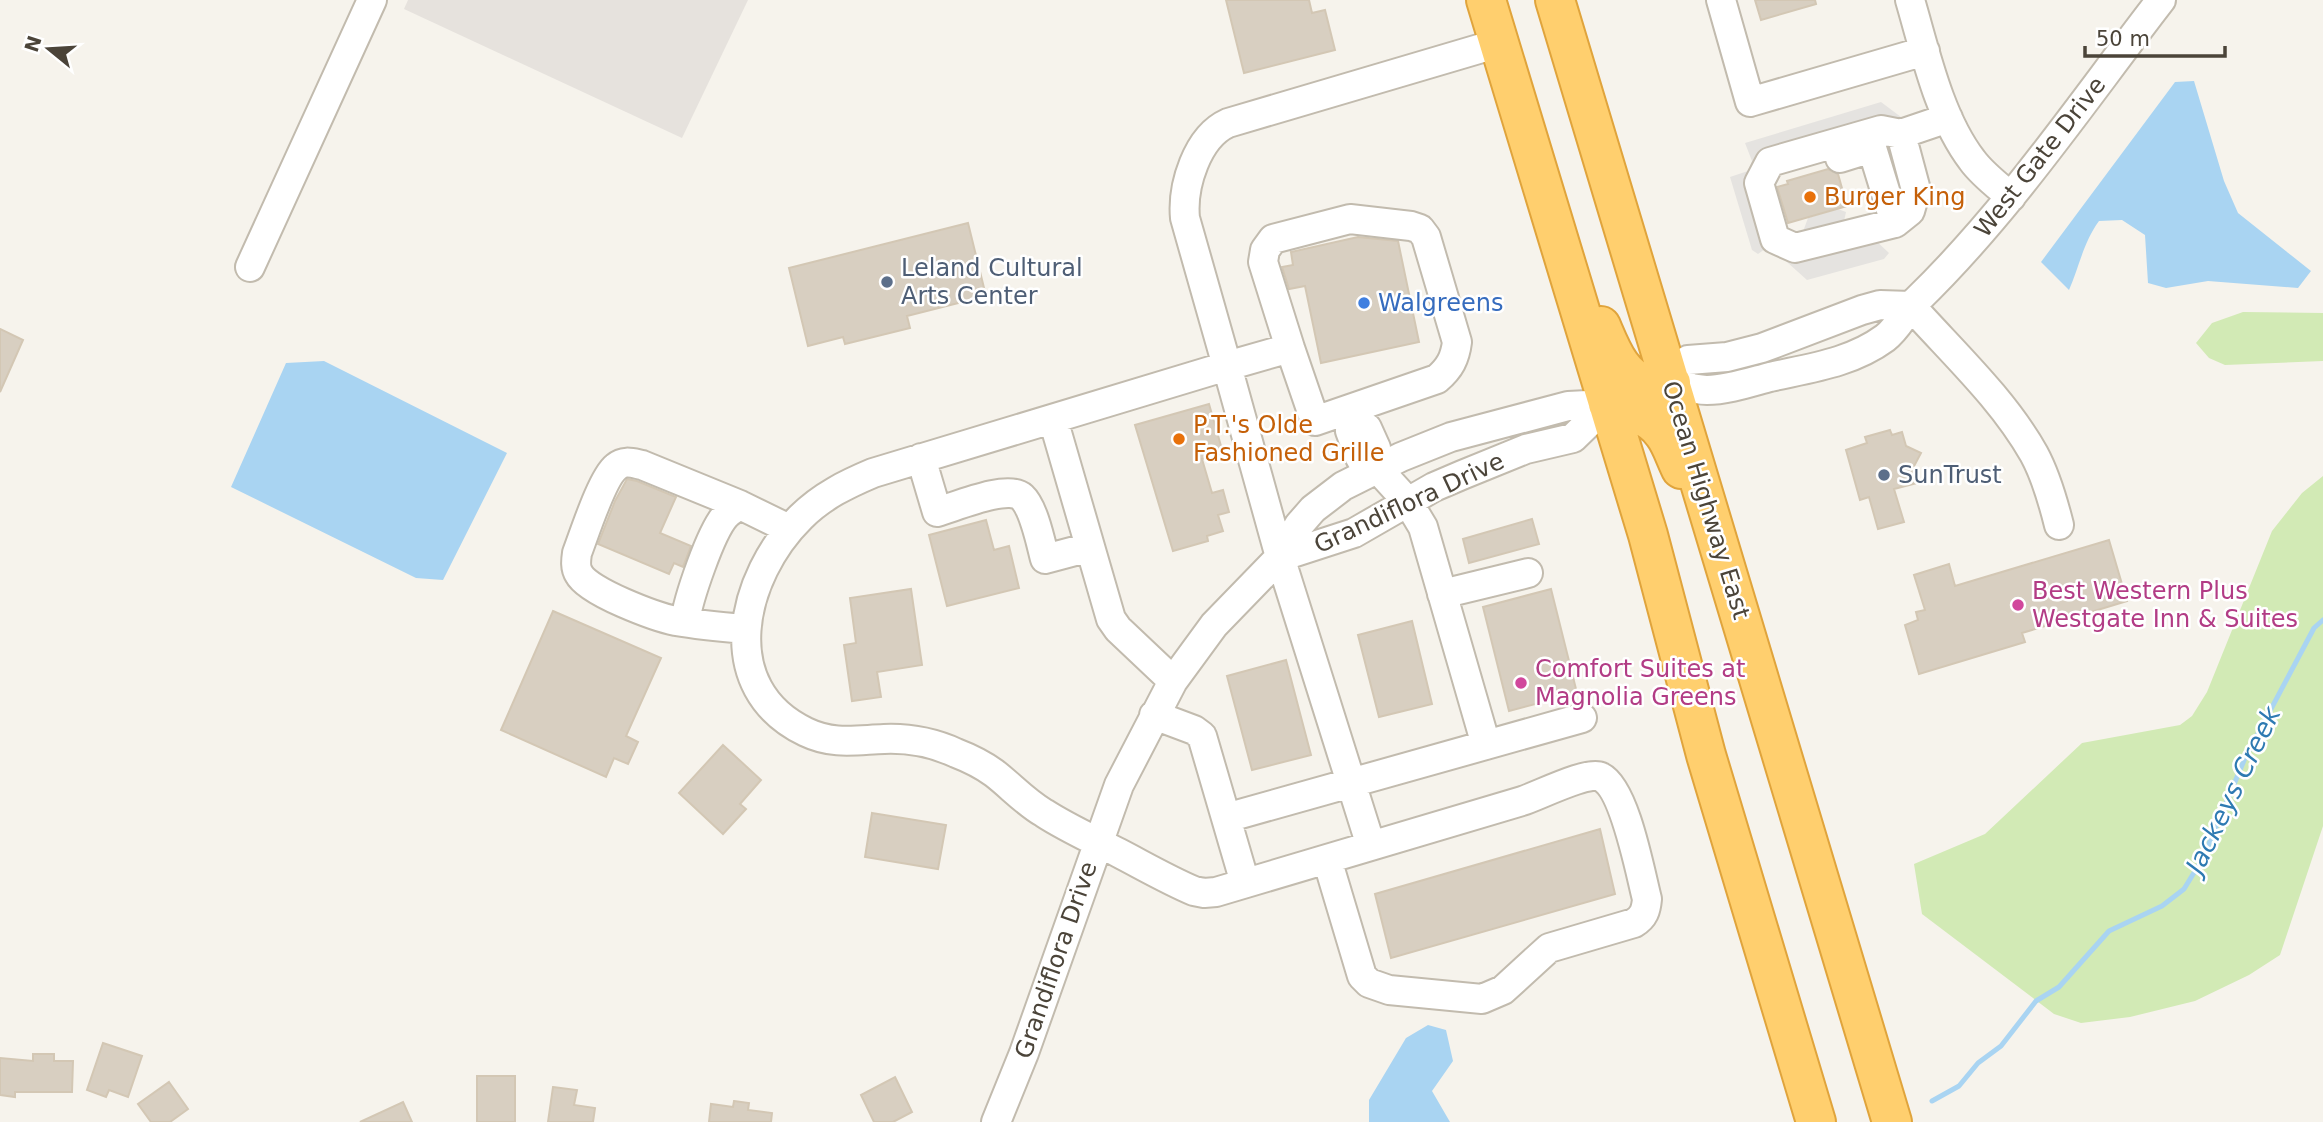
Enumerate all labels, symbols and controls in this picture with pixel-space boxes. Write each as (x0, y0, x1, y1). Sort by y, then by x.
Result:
north arrow (14, 14, 84, 84)
scale bar (2085, 14, 2225, 58)
text: 50 m (2096, 27, 2150, 51)
text: N (20, 33, 46, 55)
street label: West Gate Drive (1969, 71, 2111, 243)
place label: Burger King (1824, 183, 1965, 211)
marker: Burger King (1802, 189, 1818, 205)
place label: Leland Cultural Arts Center (901, 254, 1083, 310)
marker: Leland Cultural Arts Center (879, 274, 895, 290)
place label: Walgreens (1378, 289, 1503, 317)
marker: Walgreens (1356, 295, 1372, 311)
street label: Ocean Highway East (1656, 378, 1756, 622)
place label: P.T.'s Olde Fashioned Grille (1193, 411, 1384, 467)
marker: P.T.'s Olde Fashioned Grille (1171, 431, 1187, 447)
street label: Grandiflora Drive (1310, 447, 1508, 559)
place label: SunTrust (1898, 461, 2002, 489)
marker: SunTrust (1876, 467, 1892, 483)
place label: Best Western Plus Westgate Inn & Suites (2032, 577, 2298, 633)
marker: Best Western Plus Westgate Inn & Suites (2010, 597, 2026, 613)
place label: Comfort Suites at Magnolia Greens (1535, 655, 1745, 711)
marker: Comfort Suites at Magnolia Greens (1513, 675, 1529, 691)
water label: Jackeys Creek (2177, 701, 2287, 883)
street label: Grandiflora Drive (1009, 858, 1103, 1062)

